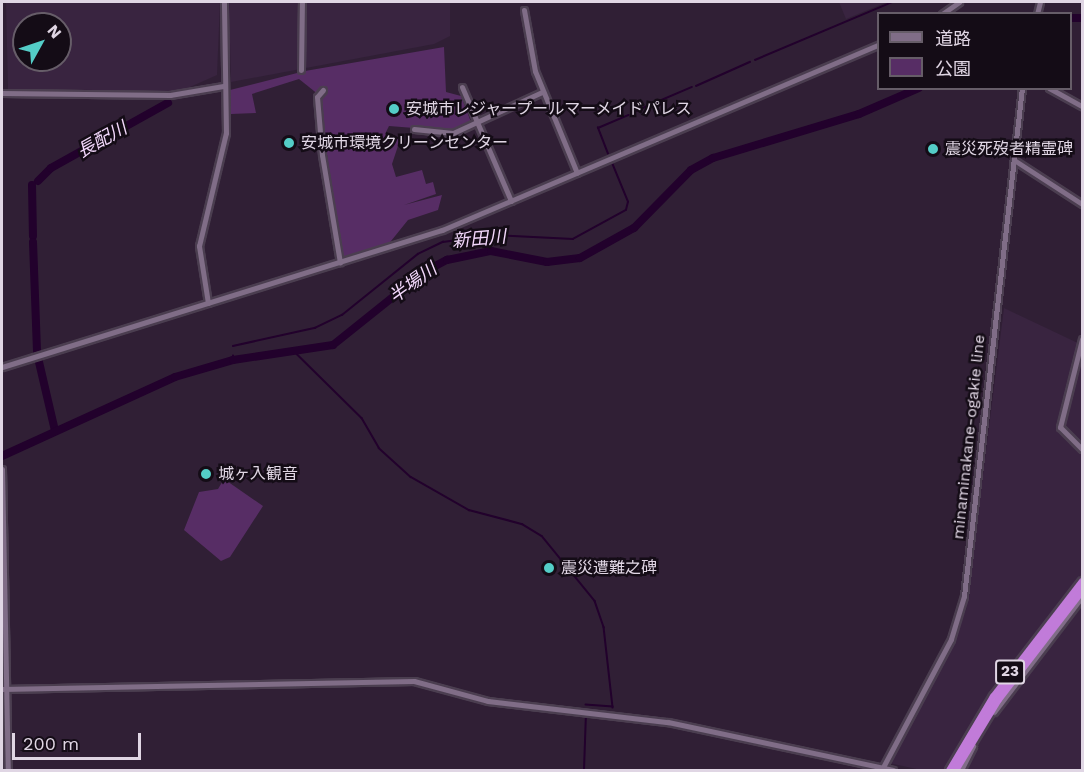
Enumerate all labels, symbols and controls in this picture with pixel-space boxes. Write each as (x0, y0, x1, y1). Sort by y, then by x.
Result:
north arrow (12, 12, 72, 72)
legend (877, 12, 1072, 90)
text: N (44, 21, 66, 42)
text: 道路 (935, 28, 971, 49)
text: 公園 (935, 58, 971, 79)
place label: 安城市レジャープールマーメイドパレス (406, 99, 694, 119)
marker: 安城市レジャープールマーメイドパレス (387, 102, 401, 116)
water label: 長配川 (73, 117, 131, 163)
place label: 安城市環境クリーンセンター (301, 133, 509, 153)
marker: 安城市環境クリーンセンター (282, 136, 296, 150)
place label: 震災死歿者精霊碑 (945, 139, 1073, 159)
marker: 震災死歿者精霊碑 (926, 142, 940, 156)
water label: 新田川 (451, 226, 507, 252)
water label: 半場川 (385, 258, 441, 308)
street label: minaminakane-ogakie line (949, 334, 989, 540)
place label: 城ヶ入観音 (218, 464, 298, 484)
marker: 城ヶ入観音 (199, 467, 213, 481)
place label: 震災遭難之碑 (561, 558, 657, 578)
marker: 震災遭難之碑 (542, 561, 556, 575)
road number: 23 (995, 660, 1025, 684)
scale bar (15, 721, 144, 759)
text: 200 m (23, 733, 79, 754)

